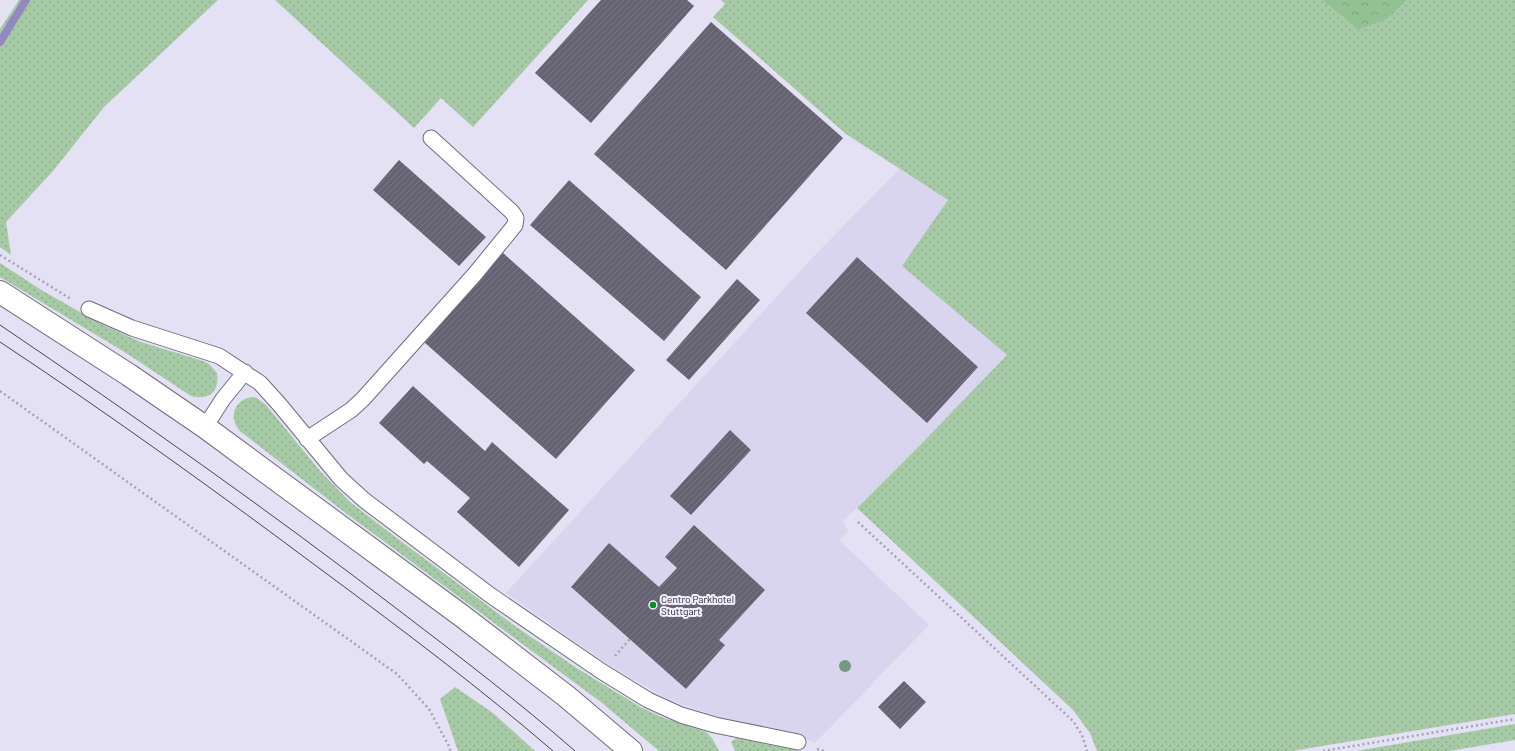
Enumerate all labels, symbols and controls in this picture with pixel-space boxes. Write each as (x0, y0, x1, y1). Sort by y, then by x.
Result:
place label: Centro Parkhotel Stuttgart (661, 593, 734, 617)
marker: Centro Parkhotel Stuttgart (648, 600, 658, 610)

